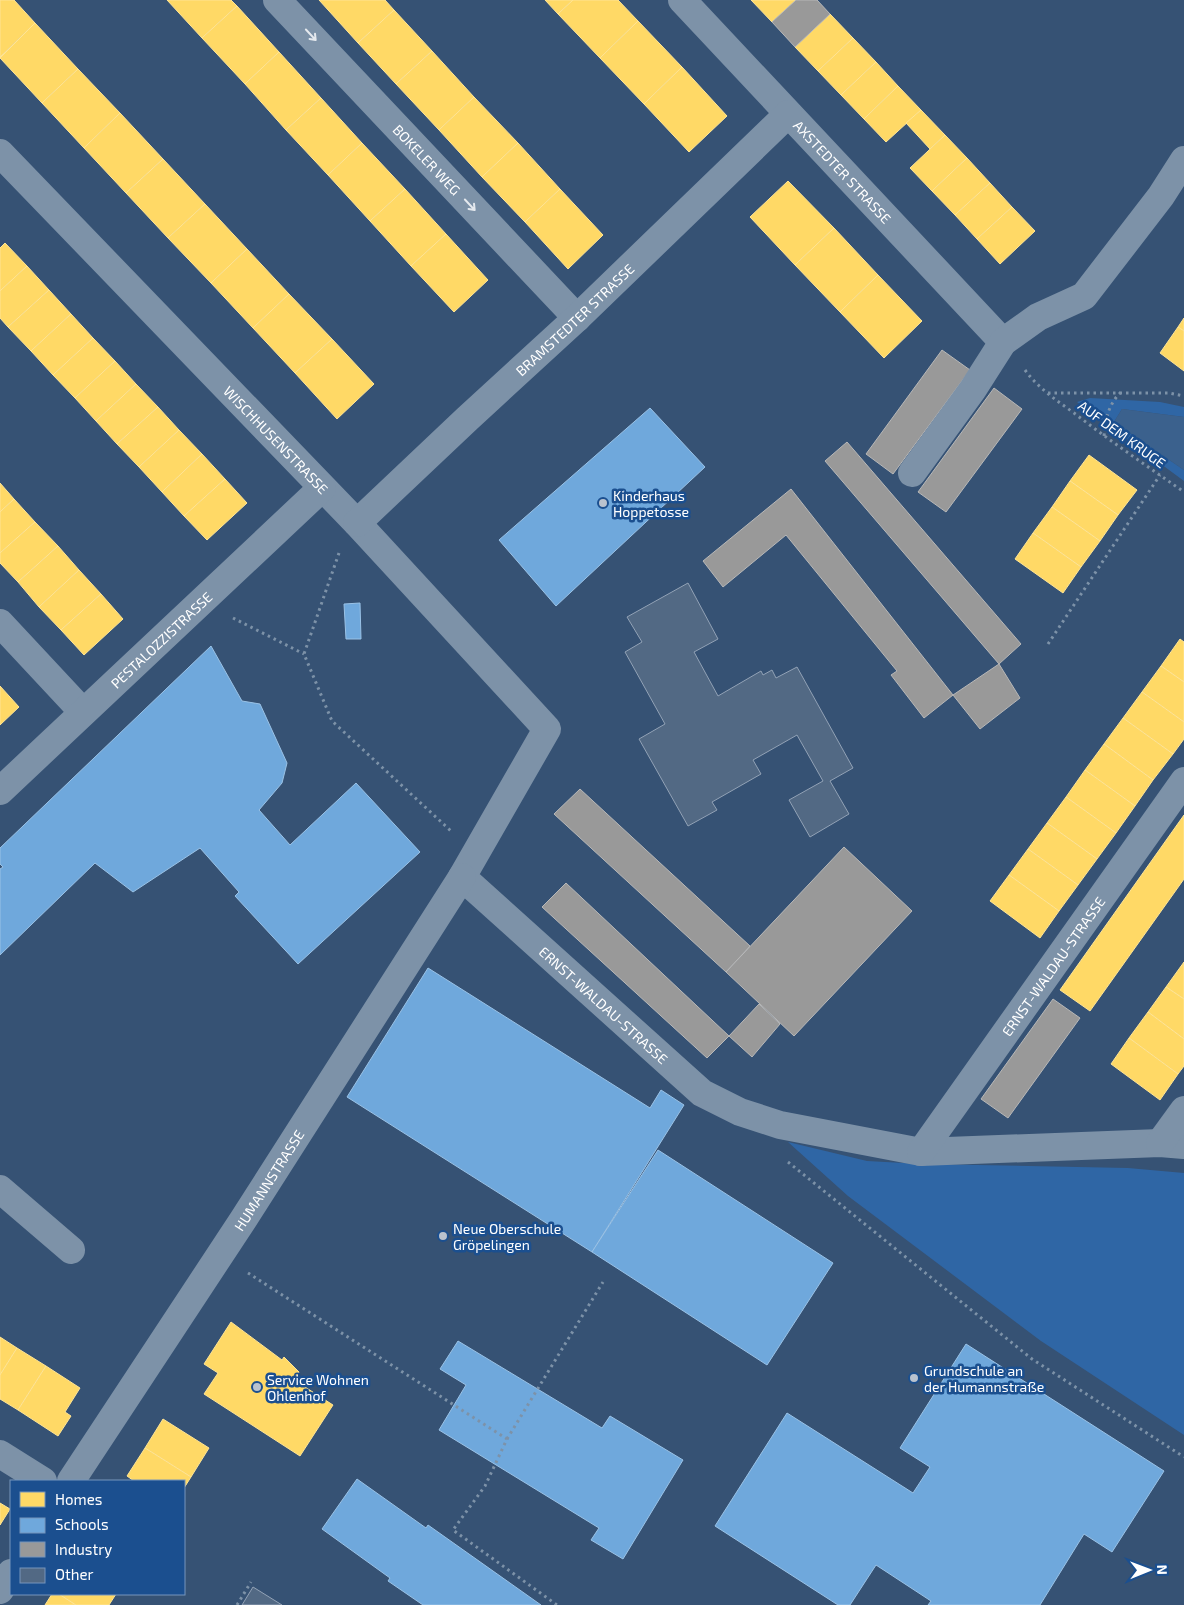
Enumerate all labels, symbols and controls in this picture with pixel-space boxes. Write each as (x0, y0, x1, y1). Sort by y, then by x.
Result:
one-way arrow (305, 29, 317, 42)
street label: AXSTEDTER STRASSE (790, 116, 895, 226)
street label: BOKELER WEG (390, 121, 465, 198)
one-way arrow (464, 198, 476, 211)
street label: BRAMSTEDTER STRASSE (512, 259, 637, 379)
street label: WISCHHUSENSTRASSE (220, 382, 332, 497)
street label: AUF DEM KRUGE (1075, 397, 1169, 471)
place label: Kinderhaus Hoppetosse (613, 487, 689, 520)
marker: Kinderhaus Hoppetosse (597, 497, 609, 509)
street label: PESTALOZZISTRASSE (107, 588, 215, 691)
street label: ERNST-WALDAU-STRASSE (998, 893, 1108, 1039)
street label: ERNST-WALDAU-STRASSE (536, 943, 672, 1067)
street label: HUMANNSTRASSE (230, 1126, 307, 1234)
place label: Neue Oberschule Gröpelingen (453, 1220, 561, 1253)
marker: Neue Oberschule Gröpelingen (437, 1230, 449, 1242)
place label: Grundschule an der Humannstraße (924, 1362, 1044, 1395)
place label: Service Wohnen Ohlenhof (267, 1371, 369, 1404)
marker: Grundschule an der Humannstraße (908, 1372, 920, 1384)
marker: Service Wohnen Ohlenhof (251, 1381, 263, 1393)
legend (10, 1480, 185, 1595)
text: Homes (55, 1490, 102, 1508)
text: Schools (55, 1515, 109, 1533)
text: Industry (55, 1540, 112, 1558)
north arrow (1124, 1545, 1174, 1595)
text: Other (55, 1565, 94, 1583)
text: N (1154, 1565, 1171, 1575)

